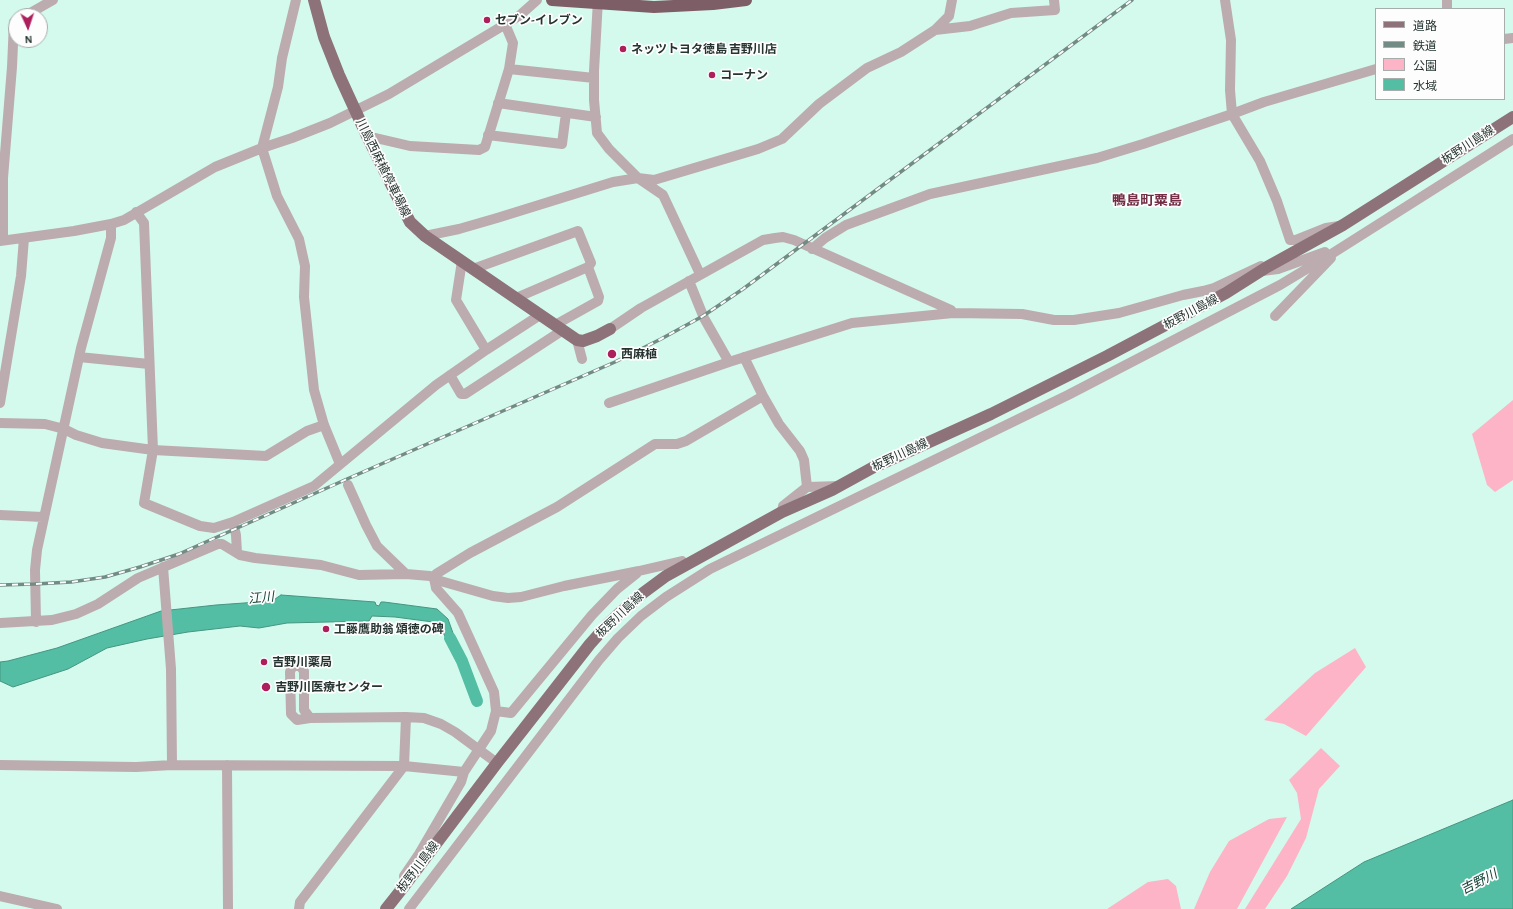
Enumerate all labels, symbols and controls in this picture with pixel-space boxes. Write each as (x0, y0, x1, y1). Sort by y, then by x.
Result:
north arrow (8, 8, 48, 48)
legend (1375, 8, 1505, 100)
place label: セブン-イレブン (495, 13, 583, 27)
marker: セブン-イレブン (482, 15, 492, 25)
text: 道路 (1413, 20, 1437, 32)
text: N (24, 34, 33, 45)
text: 鉄道 (1413, 40, 1437, 52)
place label: ネッツトヨタ徳島 吉野川店 (631, 42, 777, 56)
marker: ネッツトヨタ徳島 吉野川店 (618, 44, 628, 54)
text: 公園 (1413, 60, 1437, 72)
place label: コーナン (720, 68, 768, 82)
marker: コーナン (707, 70, 717, 80)
text: 水域 (1413, 80, 1437, 92)
street label: 川島西麻植停車場線 (353, 116, 413, 220)
street label: 板野川島線 (1439, 123, 1497, 167)
district label: 鴨島町粟島 (1112, 193, 1182, 209)
street label: 板野川島線 (1161, 292, 1221, 332)
place label: 西麻植 (621, 347, 657, 361)
marker: 西麻植 (606, 348, 618, 360)
street label: 板野川島線 (870, 436, 930, 474)
water label: 江川 (247, 589, 275, 607)
street label: 板野川島線 (593, 589, 647, 641)
place label: 工藤鷹助翁 頌徳の碑 (334, 622, 444, 636)
marker: 工藤鷹助翁 頌徳の碑 (321, 624, 331, 634)
place label: 吉野川薬局 (272, 655, 332, 669)
marker: 吉野川薬局 (259, 657, 269, 667)
place label: 吉野川医療センター (275, 680, 383, 694)
marker: 吉野川医療センター (260, 681, 272, 693)
street label: 板野川島線 (394, 839, 442, 895)
water label: 吉野川 (1458, 866, 1500, 898)

